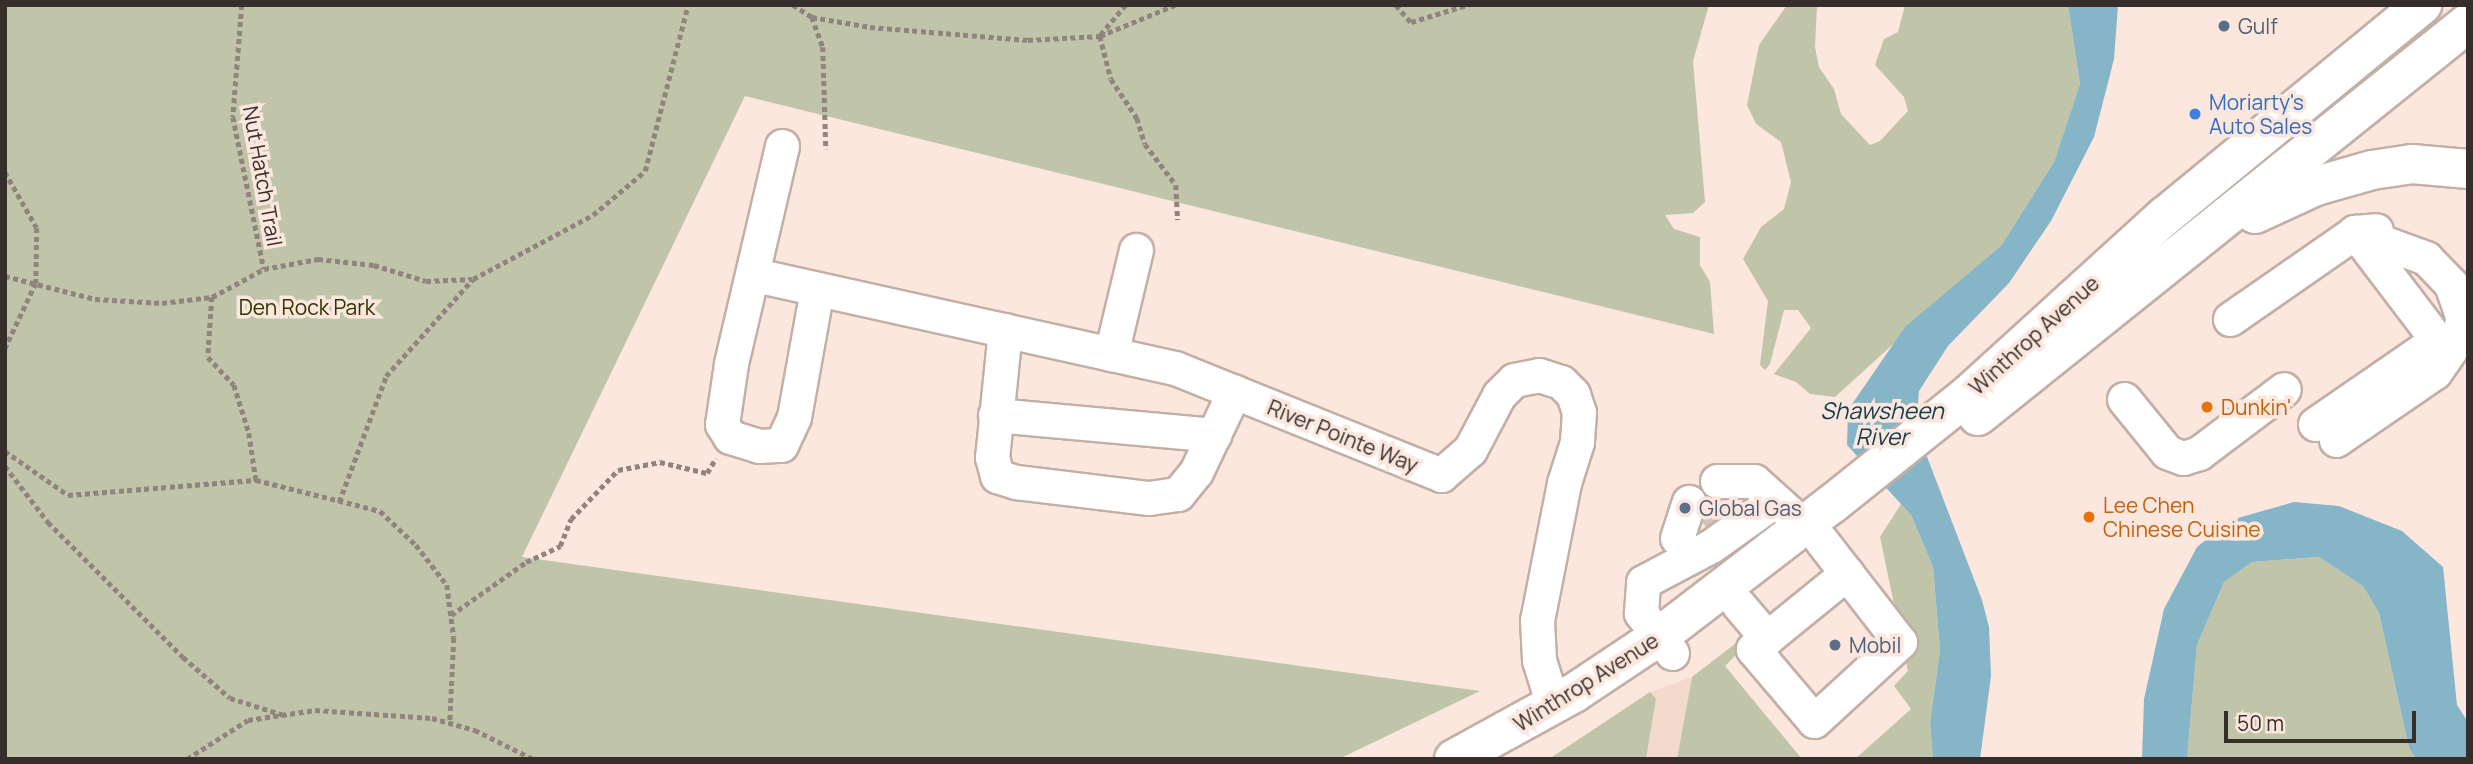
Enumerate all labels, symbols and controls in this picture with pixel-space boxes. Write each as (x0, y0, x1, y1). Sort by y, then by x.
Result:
place label: Gulf (2238, 13, 2278, 39)
marker: Gulf (2216, 18, 2232, 34)
place label: Moriarty's Auto Sales (2209, 89, 2312, 139)
street label: Nut Hatch Trail (238, 104, 288, 248)
marker: Moriarty's Auto Sales (2187, 106, 2203, 122)
street label: Winthrop Avenue (1964, 270, 2104, 400)
park label: Den Rock Park (239, 294, 375, 320)
street label: River Pointe Way (1264, 394, 1422, 478)
place label: Dunkin' (2221, 394, 2291, 420)
water label: Shawsheen River (1820, 396, 1944, 450)
marker: Dunkin' (2199, 399, 2215, 415)
place label: Lee Chen Chinese Cuisine (2103, 492, 2261, 542)
place label: Global Gas (1699, 495, 1802, 521)
marker: Global Gas (1677, 500, 1693, 516)
marker: Lee Chen Chinese Cuisine (2081, 509, 2097, 525)
street label: Winthrop Avenue (1509, 627, 1663, 737)
place label: Mobil (1849, 632, 1901, 658)
marker: Mobil (1827, 637, 1843, 653)
scale bar (2228, 698, 2420, 742)
text: 50 m (2237, 709, 2284, 737)

